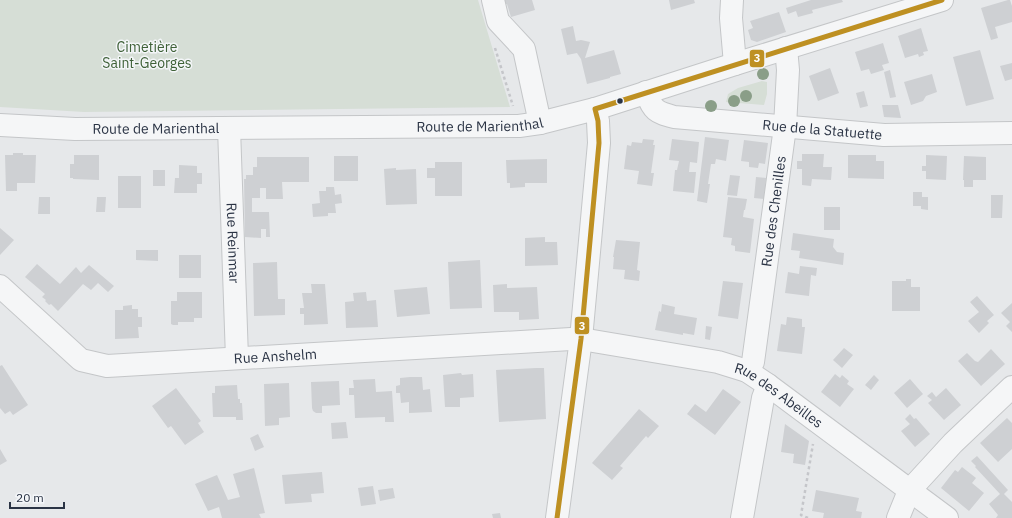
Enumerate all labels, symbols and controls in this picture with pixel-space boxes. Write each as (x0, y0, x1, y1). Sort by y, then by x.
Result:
park label: Cimetière Saint-Georges (102, 38, 192, 72)
line badge: 3 (749, 49, 765, 68)
text: 3 (754, 51, 760, 65)
unlabelled marker (615, 96, 625, 106)
street label: Route de Marienthal (416, 113, 545, 136)
street label: Rue de la Statuette (762, 116, 883, 144)
street label: Route de Marienthal (92, 119, 220, 138)
street label: Rue des Chenilles (757, 154, 790, 268)
street label: Rue Reinmar (223, 202, 243, 284)
line badge: 3 (574, 316, 590, 335)
text: 3 (579, 319, 585, 333)
street label: Rue Anshelm (233, 345, 317, 368)
street label: Rue des Abeilles (732, 359, 827, 432)
scale bar (10, 484, 64, 510)
text: 20 m (16, 490, 44, 505)

